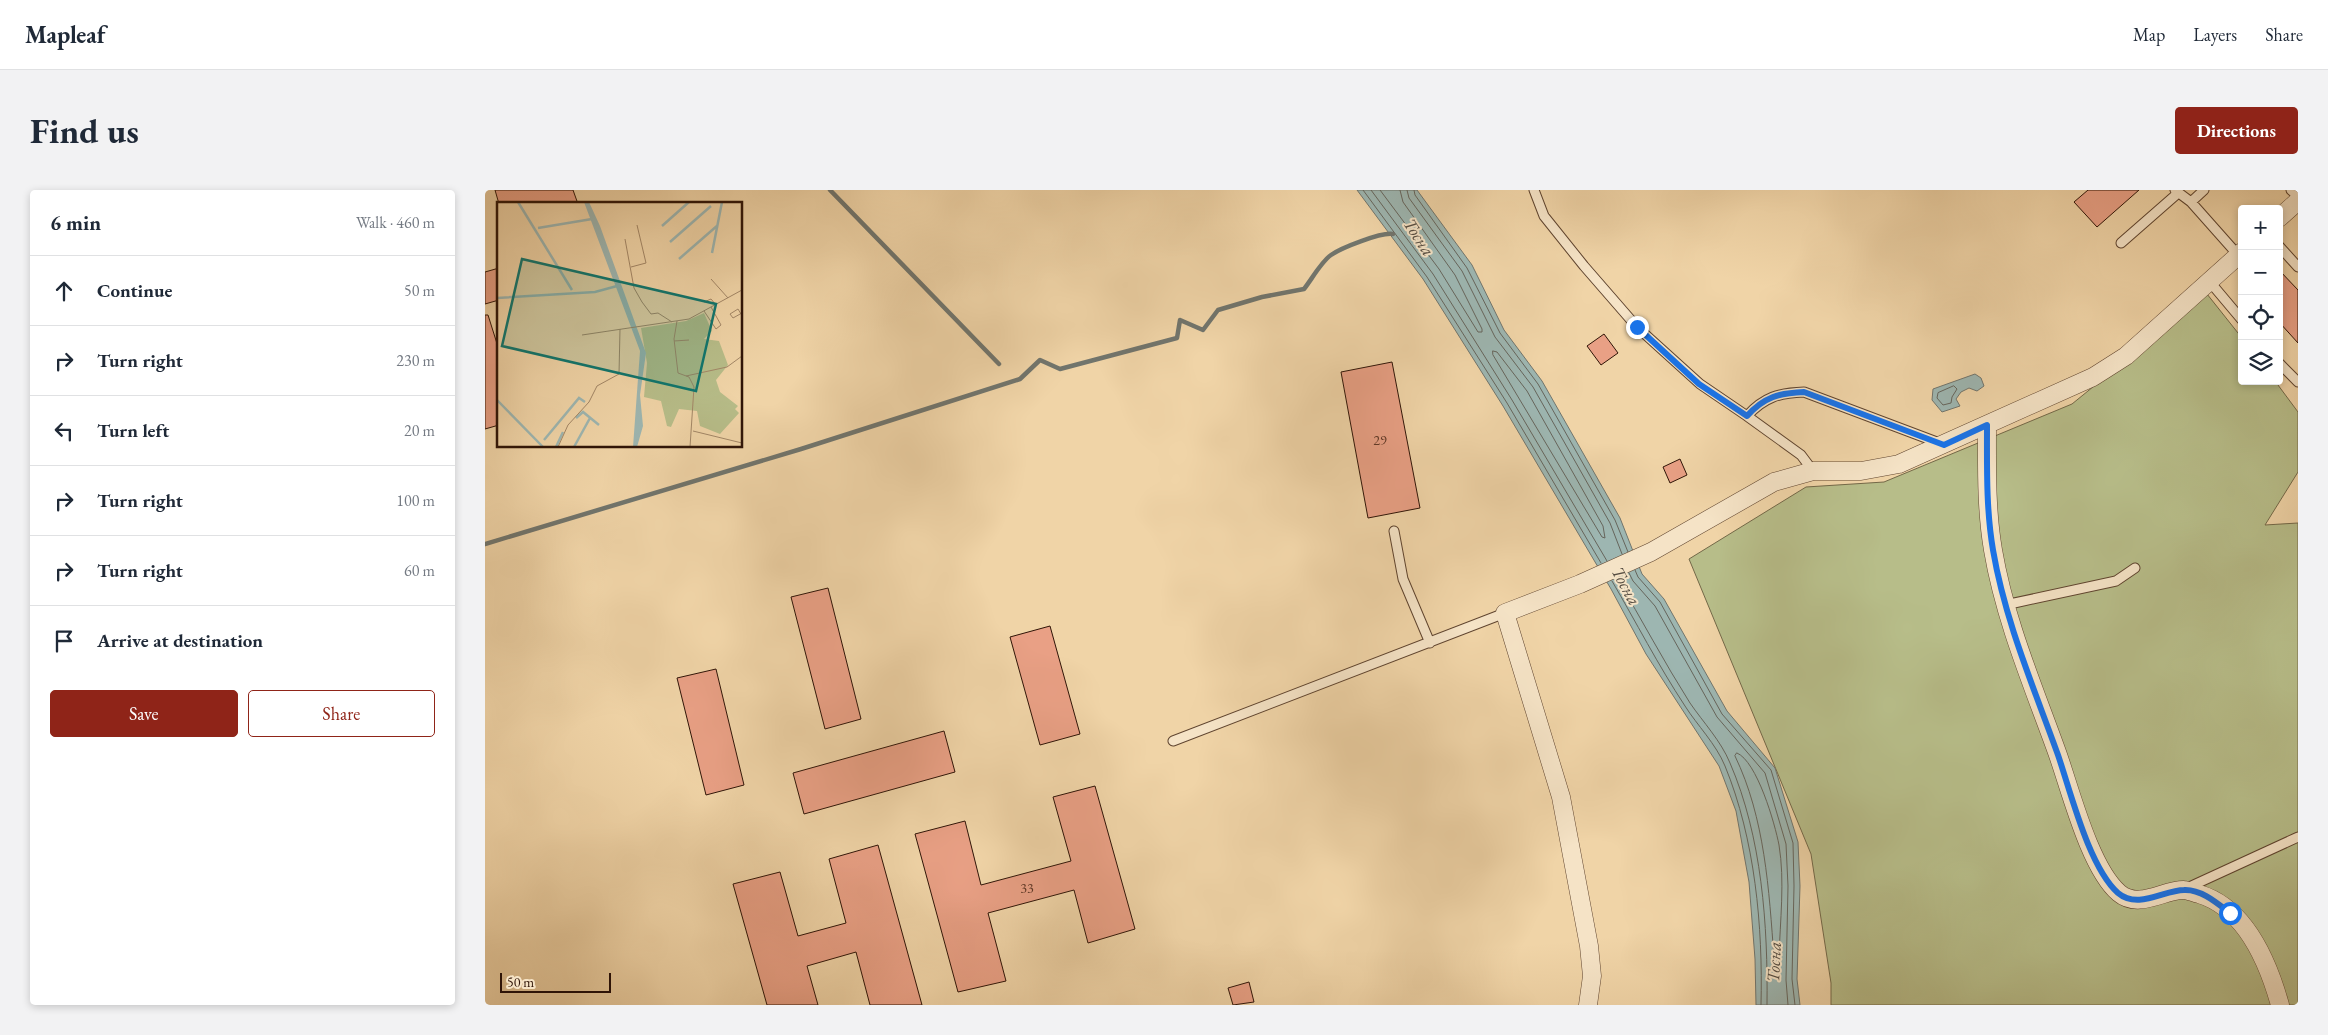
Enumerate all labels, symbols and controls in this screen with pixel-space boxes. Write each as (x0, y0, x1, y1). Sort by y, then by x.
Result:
text: Mapleaf (25, 19, 106, 50)
text: Map (2133, 23, 2165, 46)
text: Layers (2193, 23, 2237, 46)
text: Share (2265, 23, 2303, 46)
button: Directions (2175, 107, 2298, 154)
text: Find us (30, 108, 139, 153)
inset map (497, 202, 743, 448)
map controls (2238, 205, 2283, 385)
button: + (2238, 205, 2283, 250)
text: 6 min (50, 209, 101, 236)
text: Walk · 460 m (356, 212, 435, 233)
water label: Тосна (1399, 213, 1440, 260)
button: − (2238, 250, 2283, 295)
icon: ahead (50, 277, 78, 305)
text: Continue (97, 278, 172, 303)
text: 50 m (404, 280, 435, 301)
button: locate (2238, 295, 2283, 340)
route end (1626, 316, 1649, 339)
button: layers (2238, 340, 2283, 385)
icon: right (50, 347, 78, 375)
text: Turn right (97, 348, 183, 373)
text: 230 m (396, 350, 435, 371)
icon: left (50, 417, 78, 445)
text: Turn left (97, 418, 169, 443)
text: 20 m (404, 420, 435, 441)
house number: 29 (1373, 431, 1387, 449)
icon: right (50, 487, 78, 515)
text: Turn right (97, 488, 183, 513)
text: 100 m (396, 490, 435, 511)
icon: right (50, 557, 78, 585)
text: Turn right (97, 558, 183, 583)
text: 60 m (404, 560, 435, 581)
water label: Тосна (1607, 562, 1646, 609)
icon: arrive (50, 627, 78, 655)
text: Arrive at destination (97, 628, 263, 653)
button: Save (50, 690, 238, 737)
button: Share (248, 690, 435, 737)
house number: 33 (1020, 879, 1034, 897)
route start (2219, 902, 2242, 925)
water label: Тосна (1761, 941, 1786, 983)
scale bar (500, 970, 611, 993)
text: 50 m (507, 973, 534, 991)

